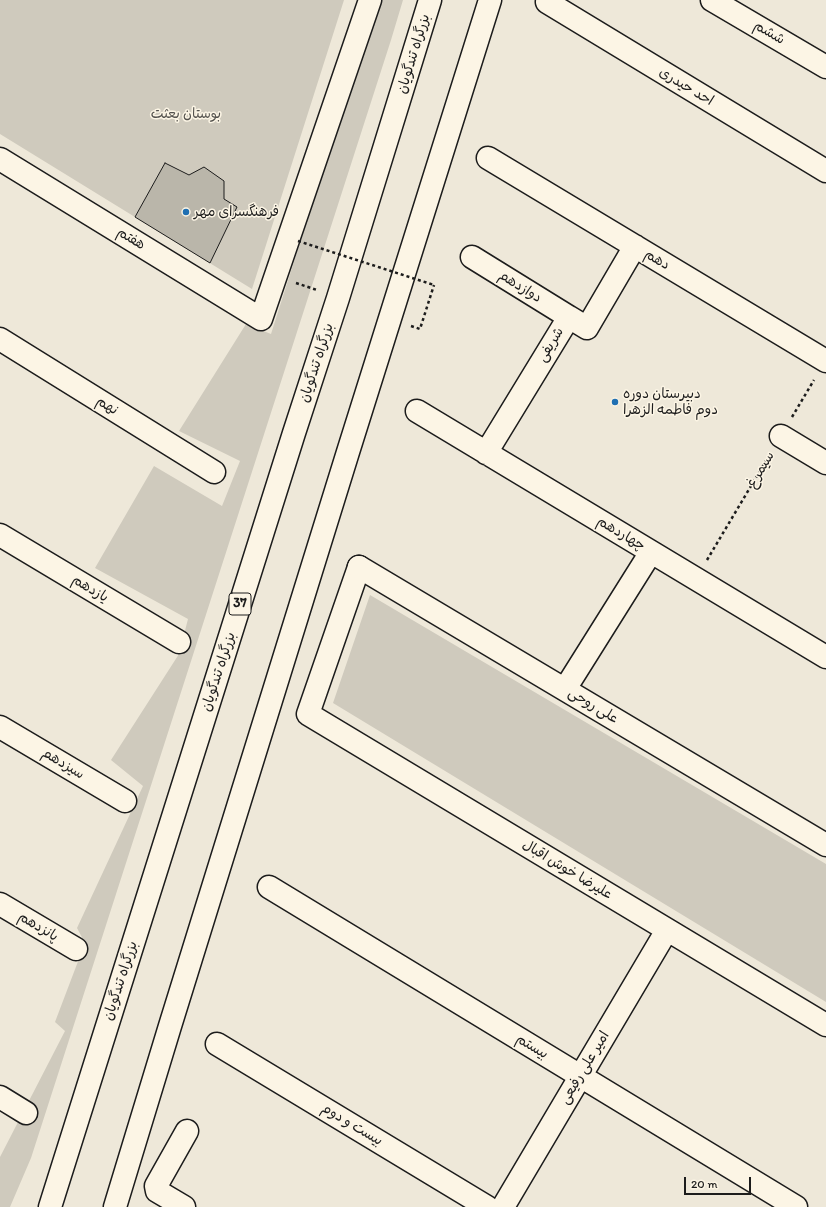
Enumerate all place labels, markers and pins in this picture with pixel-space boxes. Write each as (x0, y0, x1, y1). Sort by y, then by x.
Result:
place label: فرهنگسرای مهر (194, 204, 279, 220)
marker: فرهنگسرای مهر (181, 207, 191, 217)
place label: دبیرستان دوره دوم فاطمه الزهرا (623, 386, 718, 418)
marker: دبیرستان دوره دوم فاطمه الزهرا (610, 397, 620, 407)

